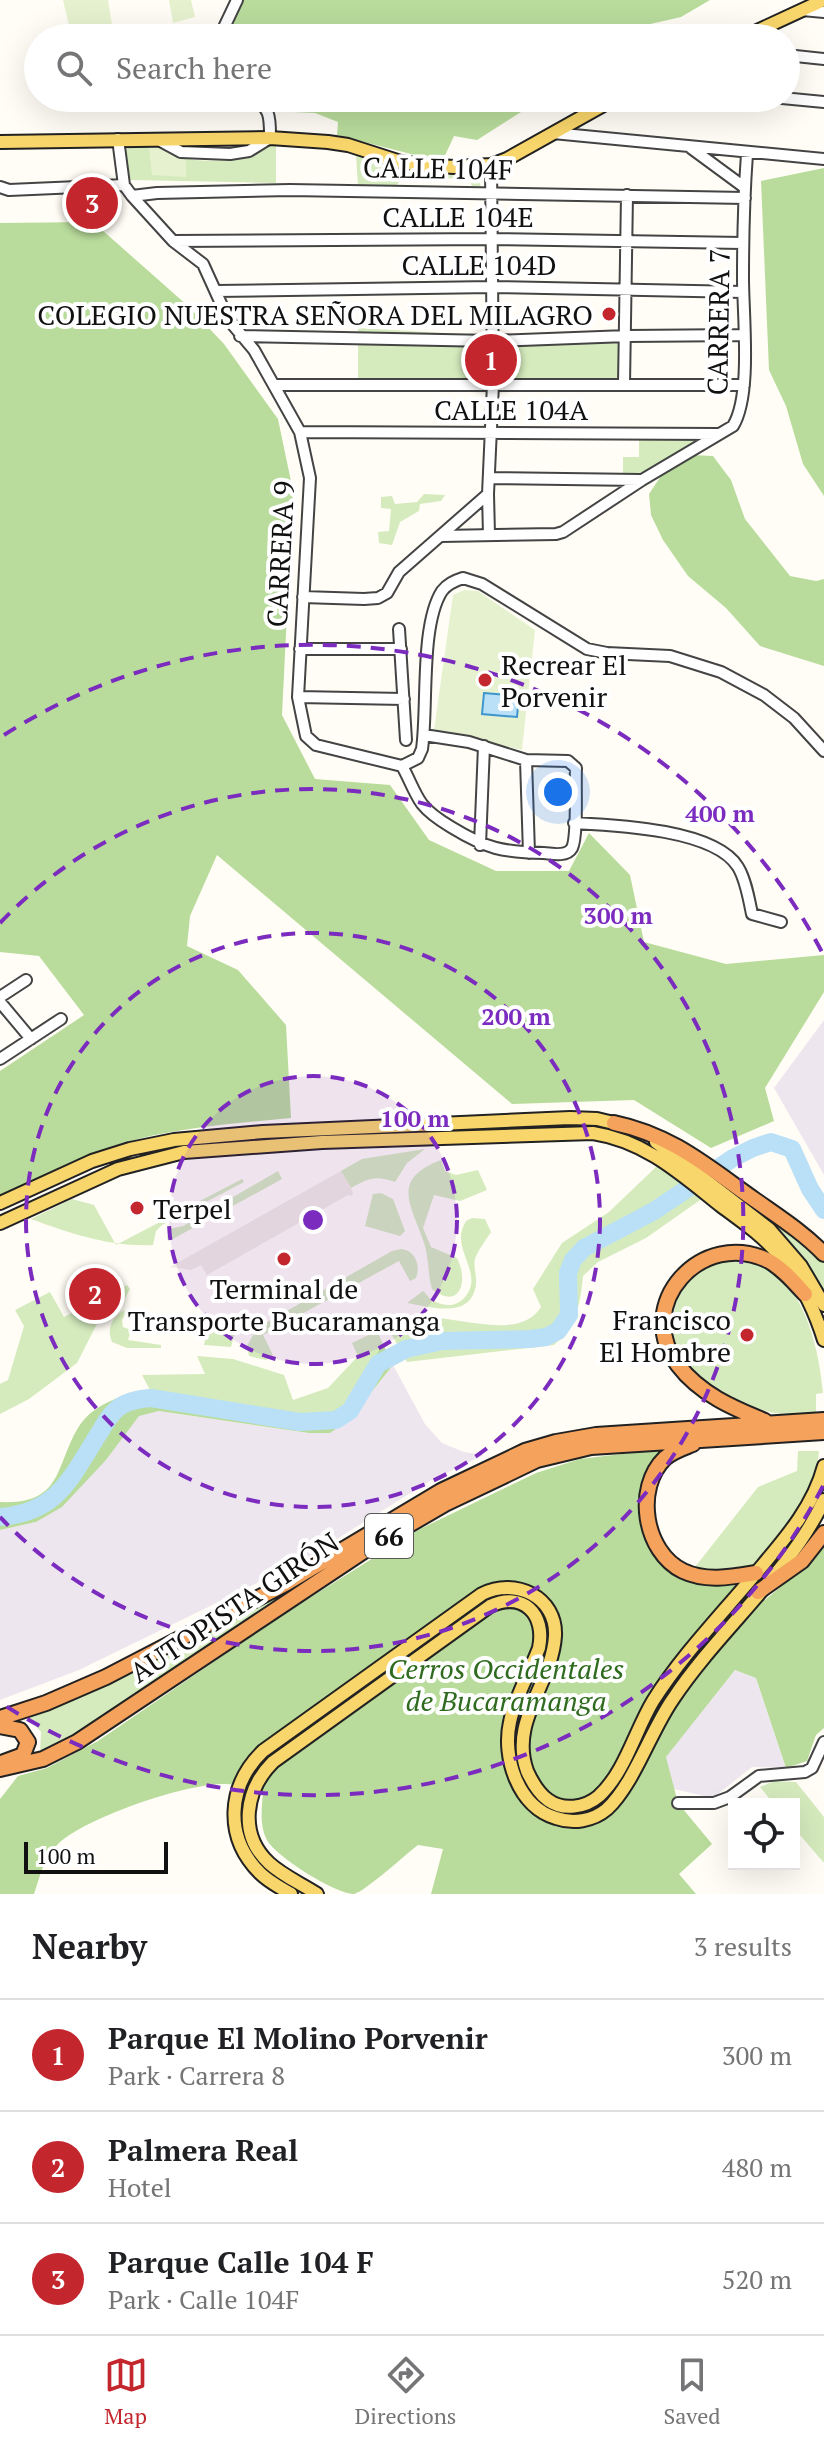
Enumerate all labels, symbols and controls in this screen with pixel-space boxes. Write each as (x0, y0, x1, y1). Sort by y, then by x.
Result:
search box (24, 24, 800, 112)
icon: search (52, 46, 96, 90)
text: Search here (116, 48, 272, 88)
street label: CALLE 104F (363, 148, 513, 188)
pin: 3 (66, 173, 118, 233)
street label: CALLE 104E (382, 198, 534, 235)
street label: CALLE 104D (402, 246, 556, 283)
street label: CARRERA 7 (698, 248, 738, 396)
place label: COLEGIO NUESTRA SEÑORA DEL MILAGRO (37, 296, 593, 333)
marker: COLEGIO NUESTRA SEÑORA DEL MILAGRO (600, 305, 618, 323)
pin: 1 (465, 330, 517, 390)
street label: CALLE 104A (434, 391, 589, 428)
street label: CARRERA 9 (258, 480, 302, 628)
place label: Recrear El Porvenir (501, 646, 627, 715)
marker: Recrear El Porvenir (476, 671, 494, 689)
your location (538, 772, 578, 812)
text: 400 m (685, 797, 755, 829)
text: 300 m (583, 899, 653, 931)
text: 200 m (481, 1000, 551, 1032)
text: 100 m (380, 1102, 450, 1134)
place label: Terpel (153, 1190, 232, 1227)
marker: Terpel (128, 1199, 146, 1217)
centre of rings (299, 1206, 327, 1234)
marker: Terminal de Transporte Bucaramanga (275, 1250, 293, 1268)
pin: 2 (69, 1264, 121, 1324)
place label: Terminal de Transporte Bucaramanga (128, 1270, 440, 1339)
place label: Francisco El Hombre (599, 1301, 731, 1370)
marker: Francisco El Hombre (738, 1326, 756, 1344)
road number: 66 (365, 1514, 413, 1558)
street label: AUTOPISTA GIRÓN (122, 1523, 346, 1691)
park label: Cerros Occidentales de Bucaramanga (388, 1650, 624, 1719)
map controls (728, 1798, 800, 1870)
button: locate (728, 1798, 800, 1870)
scale bar (24, 1838, 168, 1874)
text: 100 m (36, 1841, 96, 1870)
text: Nearby (32, 1924, 147, 1969)
text: 3 results (694, 1929, 792, 1963)
text: Parque El Molino Porvenir (108, 2018, 488, 2058)
text: 1 (51, 2038, 65, 2072)
text: 300 m (722, 2038, 792, 2072)
text: Park · Carrera 8 (108, 2058, 285, 2092)
text: Palmera Real (108, 2130, 298, 2170)
text: 2 (51, 2150, 65, 2184)
text: 480 m (722, 2150, 792, 2184)
text: Hotel (108, 2170, 172, 2204)
text: Parque Calle 104 F (108, 2242, 374, 2282)
text: 3 (51, 2262, 65, 2296)
text: 520 m (722, 2262, 792, 2296)
text: Park · Calle 104F (108, 2282, 300, 2316)
tab: Map (104, 2353, 148, 2430)
tab: Directions (355, 2353, 456, 2430)
tab: Saved (663, 2353, 720, 2430)

